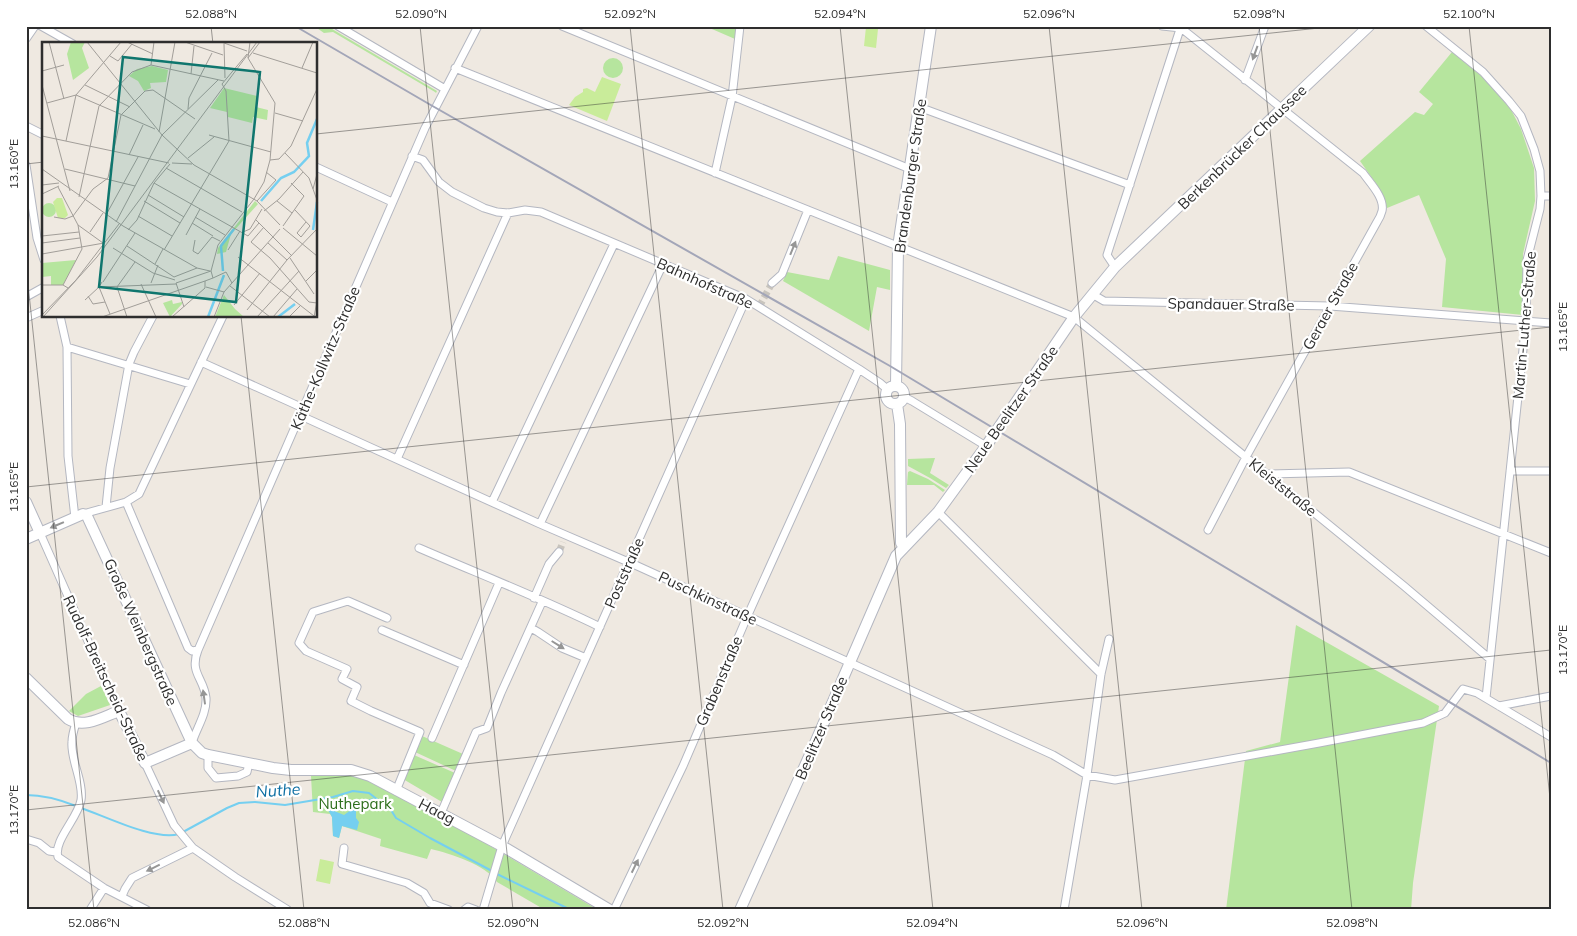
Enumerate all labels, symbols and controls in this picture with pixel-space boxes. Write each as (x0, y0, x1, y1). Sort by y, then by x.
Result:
text: 52.088°N (185, 6, 237, 21)
text: 52.090°N (395, 6, 447, 21)
text: 52.092°N (604, 6, 656, 21)
text: 52.094°N (814, 6, 866, 21)
text: 52.096°N (1023, 6, 1075, 21)
text: 52.098°N (1233, 6, 1285, 21)
text: 52.100°N (1443, 6, 1495, 21)
inset map (42, 42, 318, 318)
one-way arrow (1251, 46, 1259, 61)
street label: Berkenbrücker Chaussee (1174, 81, 1310, 213)
street label: Brandenburger Straße (890, 98, 930, 254)
text: 13.160°E (6, 139, 21, 189)
one-way arrow (789, 241, 797, 255)
street label: Martin-Luther-Straße (1508, 250, 1540, 400)
street label: Bahnhofstraße (654, 253, 756, 313)
street label: Geraer Straße (1298, 259, 1362, 353)
street label: Käthe-Kollwitz-Straße (286, 283, 364, 433)
street label: Spandauer Straße (1167, 293, 1295, 315)
text: 13.165°E (1555, 302, 1570, 352)
street label: Neue Beelitzer Straße (960, 342, 1062, 476)
street label: Kleiststraße (1245, 454, 1321, 520)
text: 13.165°E (6, 462, 21, 512)
one-way arrow (50, 522, 64, 530)
street label: Poststraße (600, 535, 648, 611)
street label: Große Weinbergstraße (100, 556, 182, 708)
street label: Puschkinstraße (656, 567, 760, 629)
street label: Rudolf-Breitscheid-Straße (59, 592, 153, 764)
text: 13.170°E (1555, 625, 1570, 675)
street label: Grabenstraße (692, 633, 746, 729)
one-way arrow (551, 640, 564, 649)
street label: Beelitzer Straße (791, 673, 851, 783)
one-way arrow (200, 689, 208, 705)
water label: Nuthe (255, 778, 301, 802)
text: 13.170°E (6, 785, 21, 835)
one-way arrow (157, 790, 165, 804)
park label: Nuthepark (318, 794, 392, 813)
street label: Haag (416, 794, 458, 828)
one-way arrow (631, 859, 639, 873)
one-way arrow (146, 864, 160, 872)
text: 52.086°N (68, 915, 120, 930)
text: 52.088°N (278, 915, 330, 930)
text: 52.090°N (487, 915, 539, 930)
text: 52.092°N (697, 915, 749, 930)
text: 52.094°N (906, 915, 958, 930)
text: 52.096°N (1116, 915, 1168, 930)
text: 52.098°N (1326, 915, 1378, 930)

